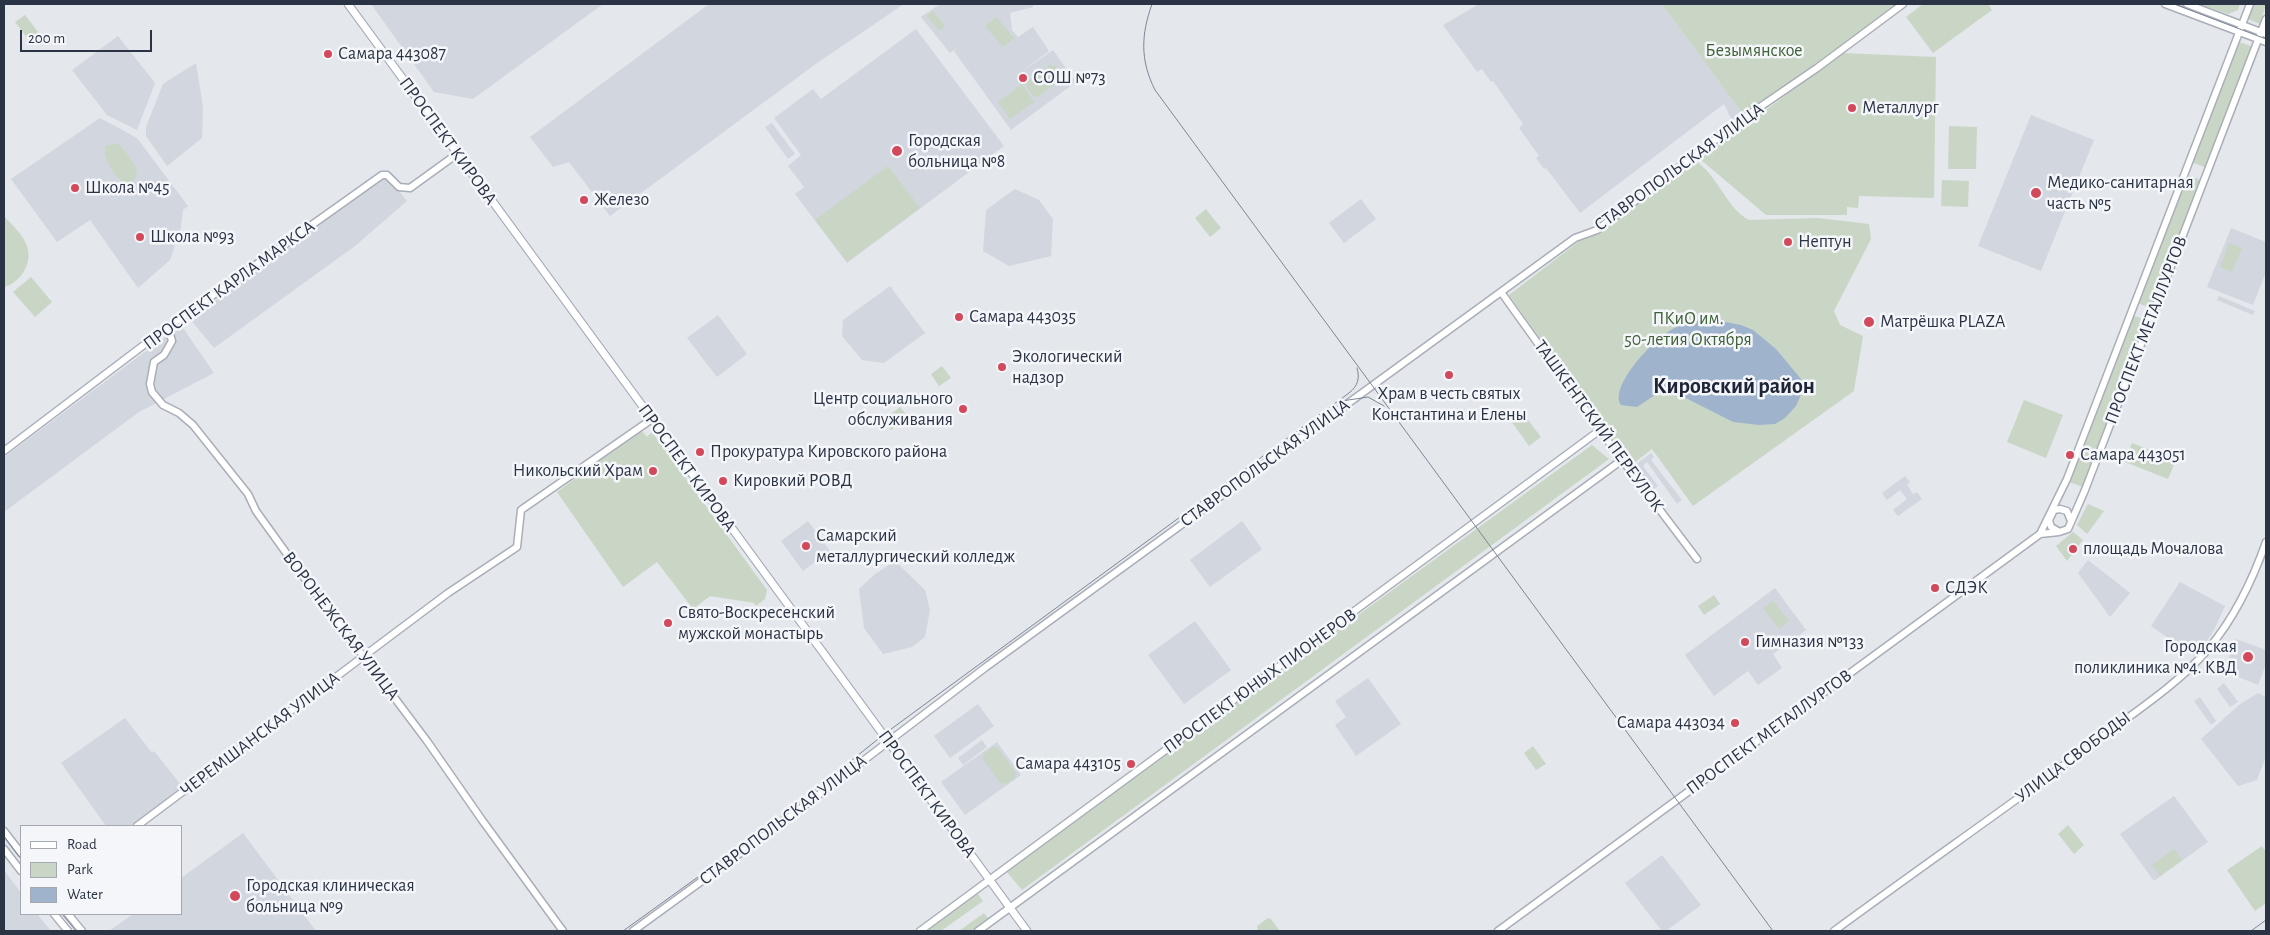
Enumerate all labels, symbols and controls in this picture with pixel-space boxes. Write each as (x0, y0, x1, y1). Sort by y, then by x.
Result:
scale bar (22, 20, 155, 52)
text: 200 m (28, 31, 65, 46)
park label: Безымянское (1705, 40, 1803, 62)
place label: Самара 443087 (338, 43, 446, 65)
marker: Самара 443087 (322, 48, 334, 60)
place label: СОШ №73 (1033, 67, 1106, 89)
marker: СОШ №73 (1017, 72, 1029, 84)
street label: ПРОСПЕКТ КИРОВА (394, 73, 502, 209)
place label: Металлург (1862, 97, 1939, 119)
street label: СТАВРОПОЛЬСКАЯ УЛИЦА (1590, 98, 1768, 236)
marker: Металлург (1846, 102, 1858, 114)
place label: Городская больница №8 (908, 130, 1005, 172)
marker: Городская больница №8 (890, 144, 904, 158)
place label: Медико-санитарная часть №5 (2047, 172, 2194, 214)
place label: Школа №45 (85, 177, 170, 199)
marker: Школа №45 (69, 182, 81, 194)
marker: Медико-санитарная часть №5 (2029, 186, 2043, 200)
place label: Железо (594, 189, 649, 211)
marker: Железо (578, 194, 590, 206)
street label: ПРОСПЕКТ КАРЛА МАРКСА (139, 215, 319, 355)
place label: Школа №93 (150, 226, 234, 248)
marker: Школа №93 (134, 231, 146, 243)
place label: Нептун (1798, 231, 1852, 253)
street label: ПРОСПЕКТ МЕТАЛЛУРГОВ (2100, 233, 2192, 427)
marker: Нептун (1782, 236, 1794, 248)
place label: Самара 443035 (969, 306, 1076, 328)
park label: ПКиО им. 50-летия Октября (1624, 308, 1752, 350)
marker: Самара 443035 (953, 311, 965, 323)
place label: Матрёшка PLAZA (1880, 311, 2005, 333)
marker: Матрёшка PLAZA (1862, 315, 1876, 329)
street label: ТАШКЕНТСКИЙ ПЕРЕУЛОК (1529, 336, 1669, 516)
place label: Экологический надзор (1012, 346, 1123, 388)
marker: Экологический надзор (996, 361, 1008, 373)
marker: Храм в честь святых Константина и Елены (1443, 369, 1455, 381)
district label: Кировский район (1653, 373, 1815, 399)
place label: Храм в честь святых Константина и Елены (1371, 383, 1527, 426)
place label: Центр социального обслуживания (813, 388, 953, 430)
street label: СТАВРОПОЛЬСКАЯ УЛИЦА (1176, 394, 1354, 532)
street label: ПРОСПЕКТ КИРОВА (633, 400, 741, 536)
marker: Центр социального обслуживания (957, 403, 969, 415)
place label: Прокуратура Кировского района (710, 441, 947, 463)
place label: Самара 443051 (2080, 444, 2186, 466)
marker: Прокуратура Кировского района (694, 446, 706, 458)
marker: Самара 443051 (2064, 449, 2076, 461)
place label: Никольский Храм (513, 460, 643, 482)
marker: Никольский Храм (647, 465, 659, 477)
place label: Кировкий РОВД (733, 470, 852, 492)
marker: Кировкий РОВД (717, 475, 729, 487)
place label: Самарский металлургический колледж (816, 525, 1015, 568)
place label: площадь Мочалова (2083, 538, 2224, 560)
marker: Самарский металлургический колледж (800, 540, 812, 552)
marker: площадь Мочалова (2067, 543, 2079, 555)
street label: ВОРОНЕЖСКАЯ УЛИЦА (278, 547, 404, 705)
place label: СДЭК (1945, 577, 1988, 599)
marker: СДЭК (1929, 582, 1941, 594)
place label: Свято-Воскресенский мужской монастырь (678, 602, 835, 644)
street label: ПРОСПЕКТ ЮНЫХ ПИОНЕРОВ (1159, 604, 1361, 758)
marker: Свято-Воскресенский мужской монастырь (662, 617, 674, 629)
place label: Гимназия №133 (1755, 631, 1864, 653)
marker: Гимназия №133 (1739, 636, 1751, 648)
place label: Городская поликлиника №4. КВД (2074, 636, 2237, 679)
marker: Городская поликлиника №4. КВД (2241, 650, 2255, 664)
street label: ПРОСПЕКТ МЕТАЛЛУРГОВ (1682, 665, 1856, 799)
street label: ЧЕРЕМШАНСКАЯ УЛИЦА (176, 667, 344, 801)
street label: УЛИЦА СВОБОДЫ (2011, 707, 2135, 807)
place label: Самара 443034 (1617, 712, 1725, 734)
marker: Самара 443034 (1729, 717, 1741, 729)
street label: ПРОСПЕКТ КИРОВА (873, 726, 981, 862)
street label: СТАВРОПОЛЬСКАЯ УЛИЦА (695, 750, 871, 890)
place label: Самара 443105 (1015, 753, 1121, 775)
marker: Самара 443105 (1125, 758, 1137, 770)
legend (20, 825, 182, 915)
text: Road (67, 837, 97, 852)
text: Park (67, 862, 93, 877)
place label: Городская клиническая больница №9 (246, 875, 415, 918)
text: Water (67, 887, 103, 902)
marker: Городская клиническая больница №9 (228, 889, 242, 903)

